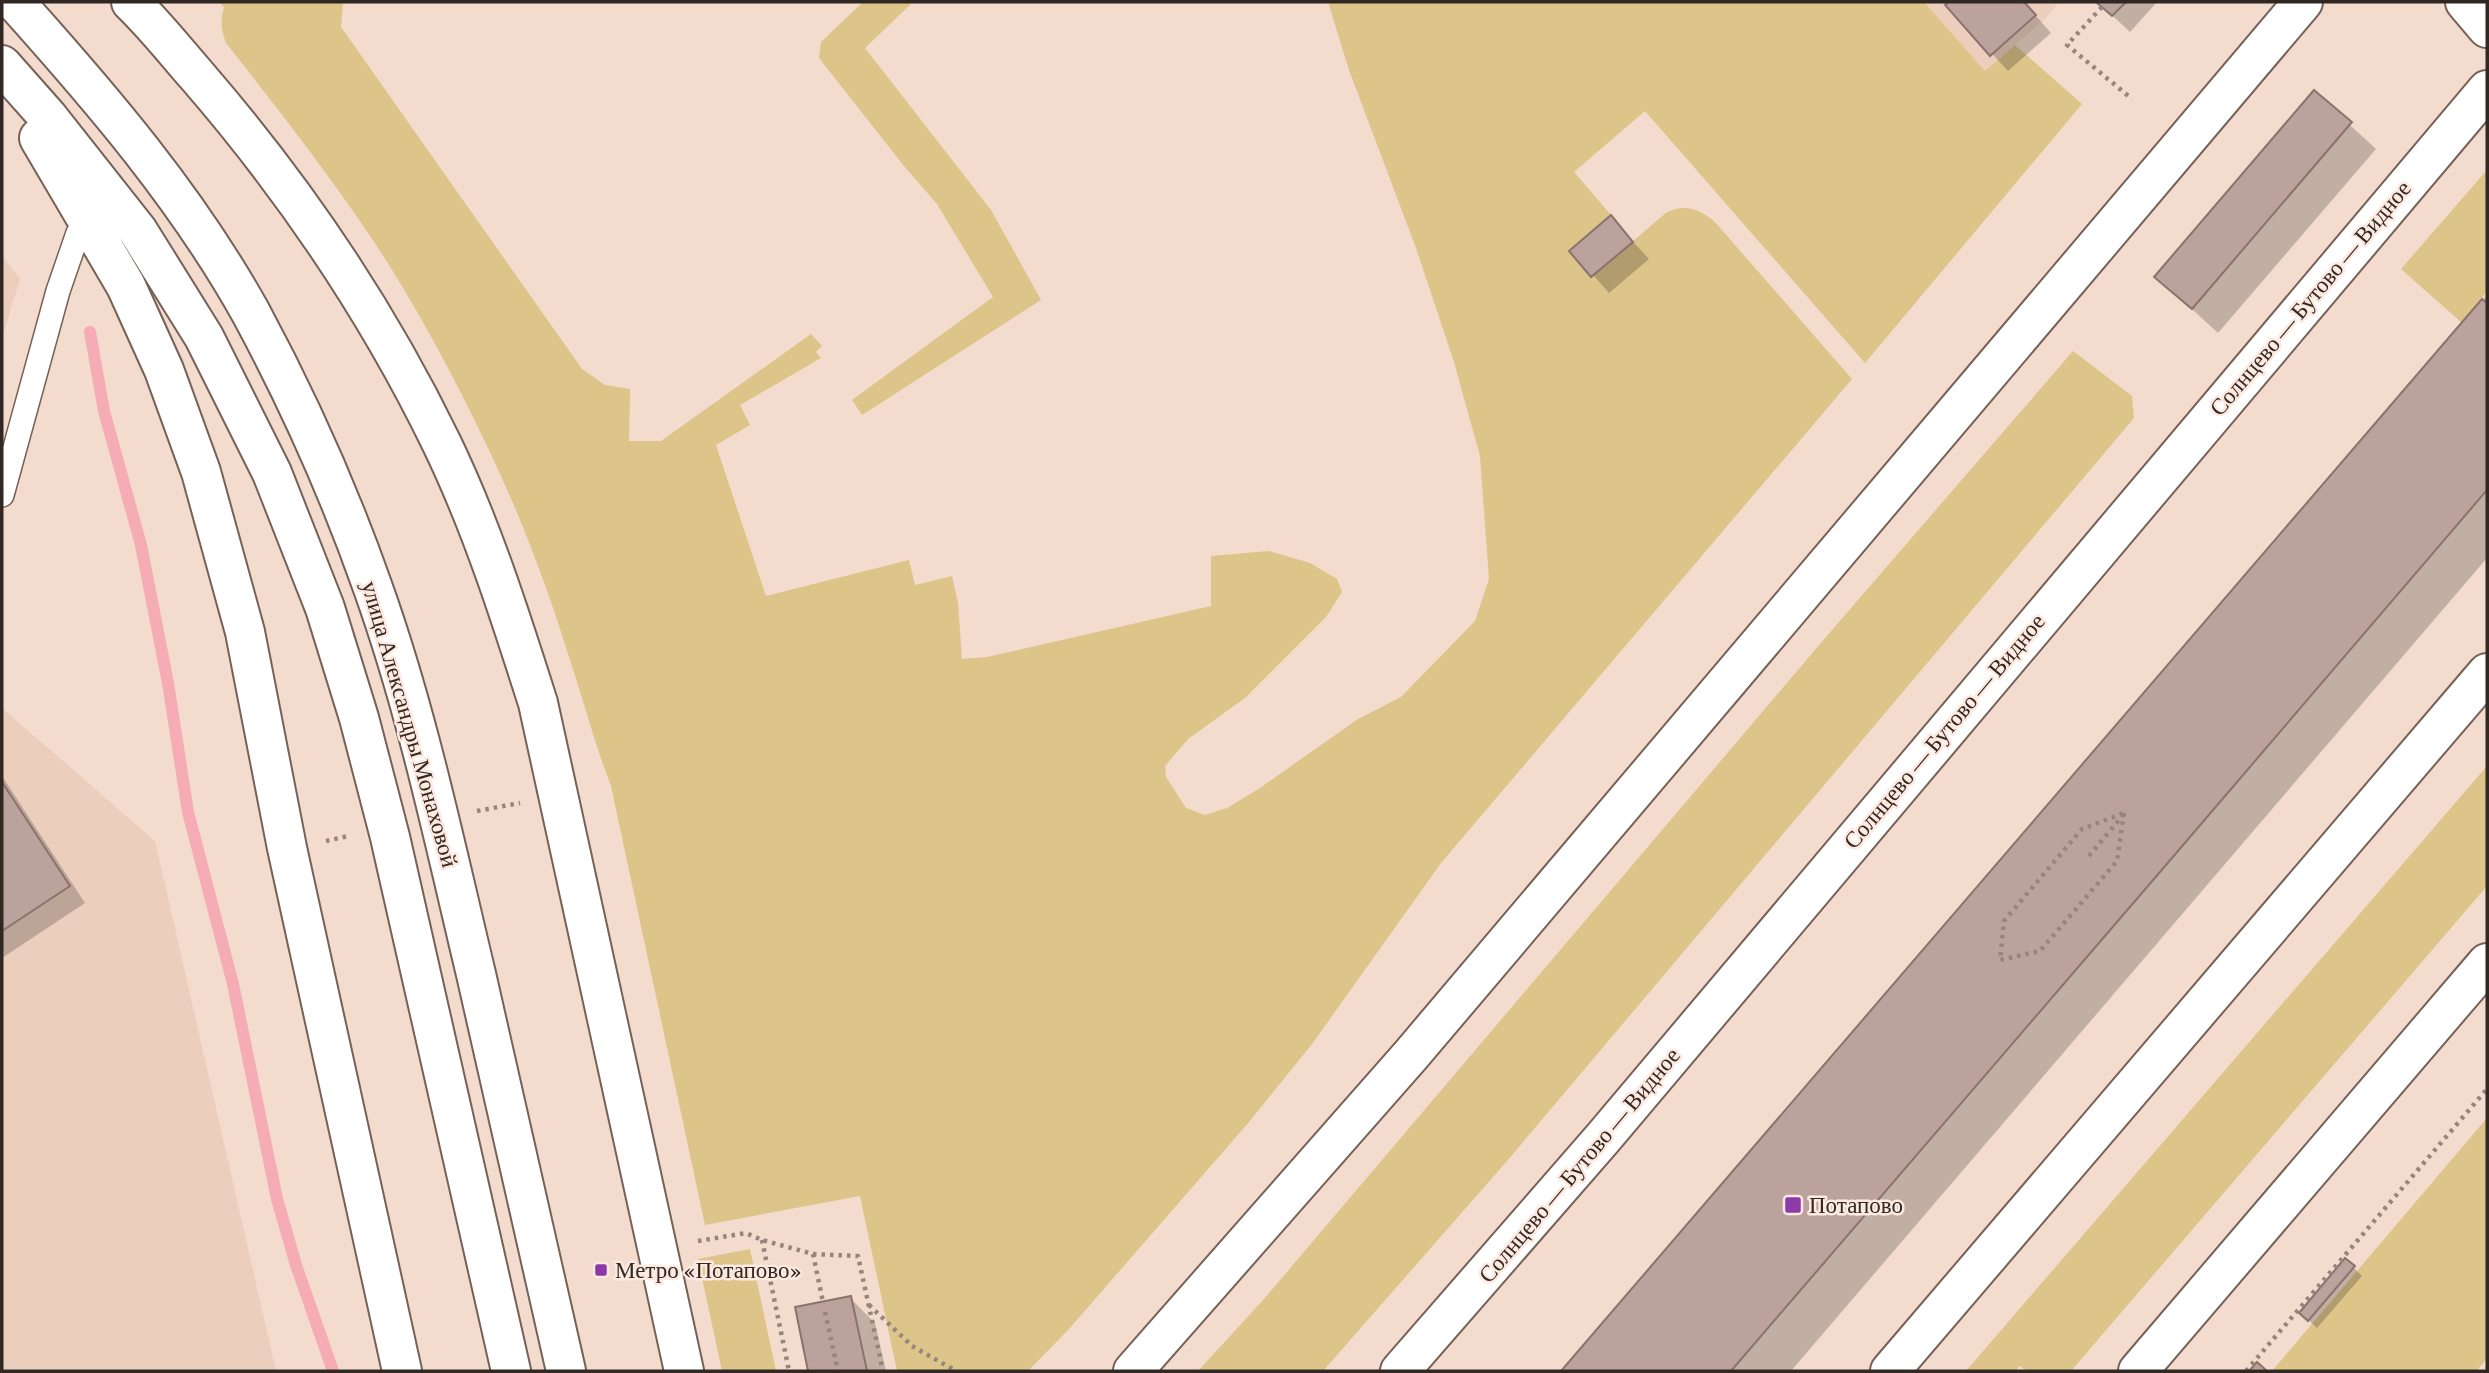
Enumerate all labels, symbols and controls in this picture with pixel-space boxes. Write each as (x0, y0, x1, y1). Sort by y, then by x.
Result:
street label: Солнцево — Бутово — Видное (2204, 175, 2416, 421)
street label: улица Александры Монаховой (357, 578, 463, 870)
street label: Солнцево — Бутово — Видное (1838, 608, 2050, 854)
street label: Солнцево — Бутово — Видное (1473, 1042, 1685, 1288)
place label: Потапово (1809, 1192, 1903, 1218)
marker: Потапово (1783, 1195, 1803, 1215)
place label: Метро «Потапово» (615, 1257, 802, 1283)
marker: Метро «Потапово» (593, 1262, 609, 1278)

